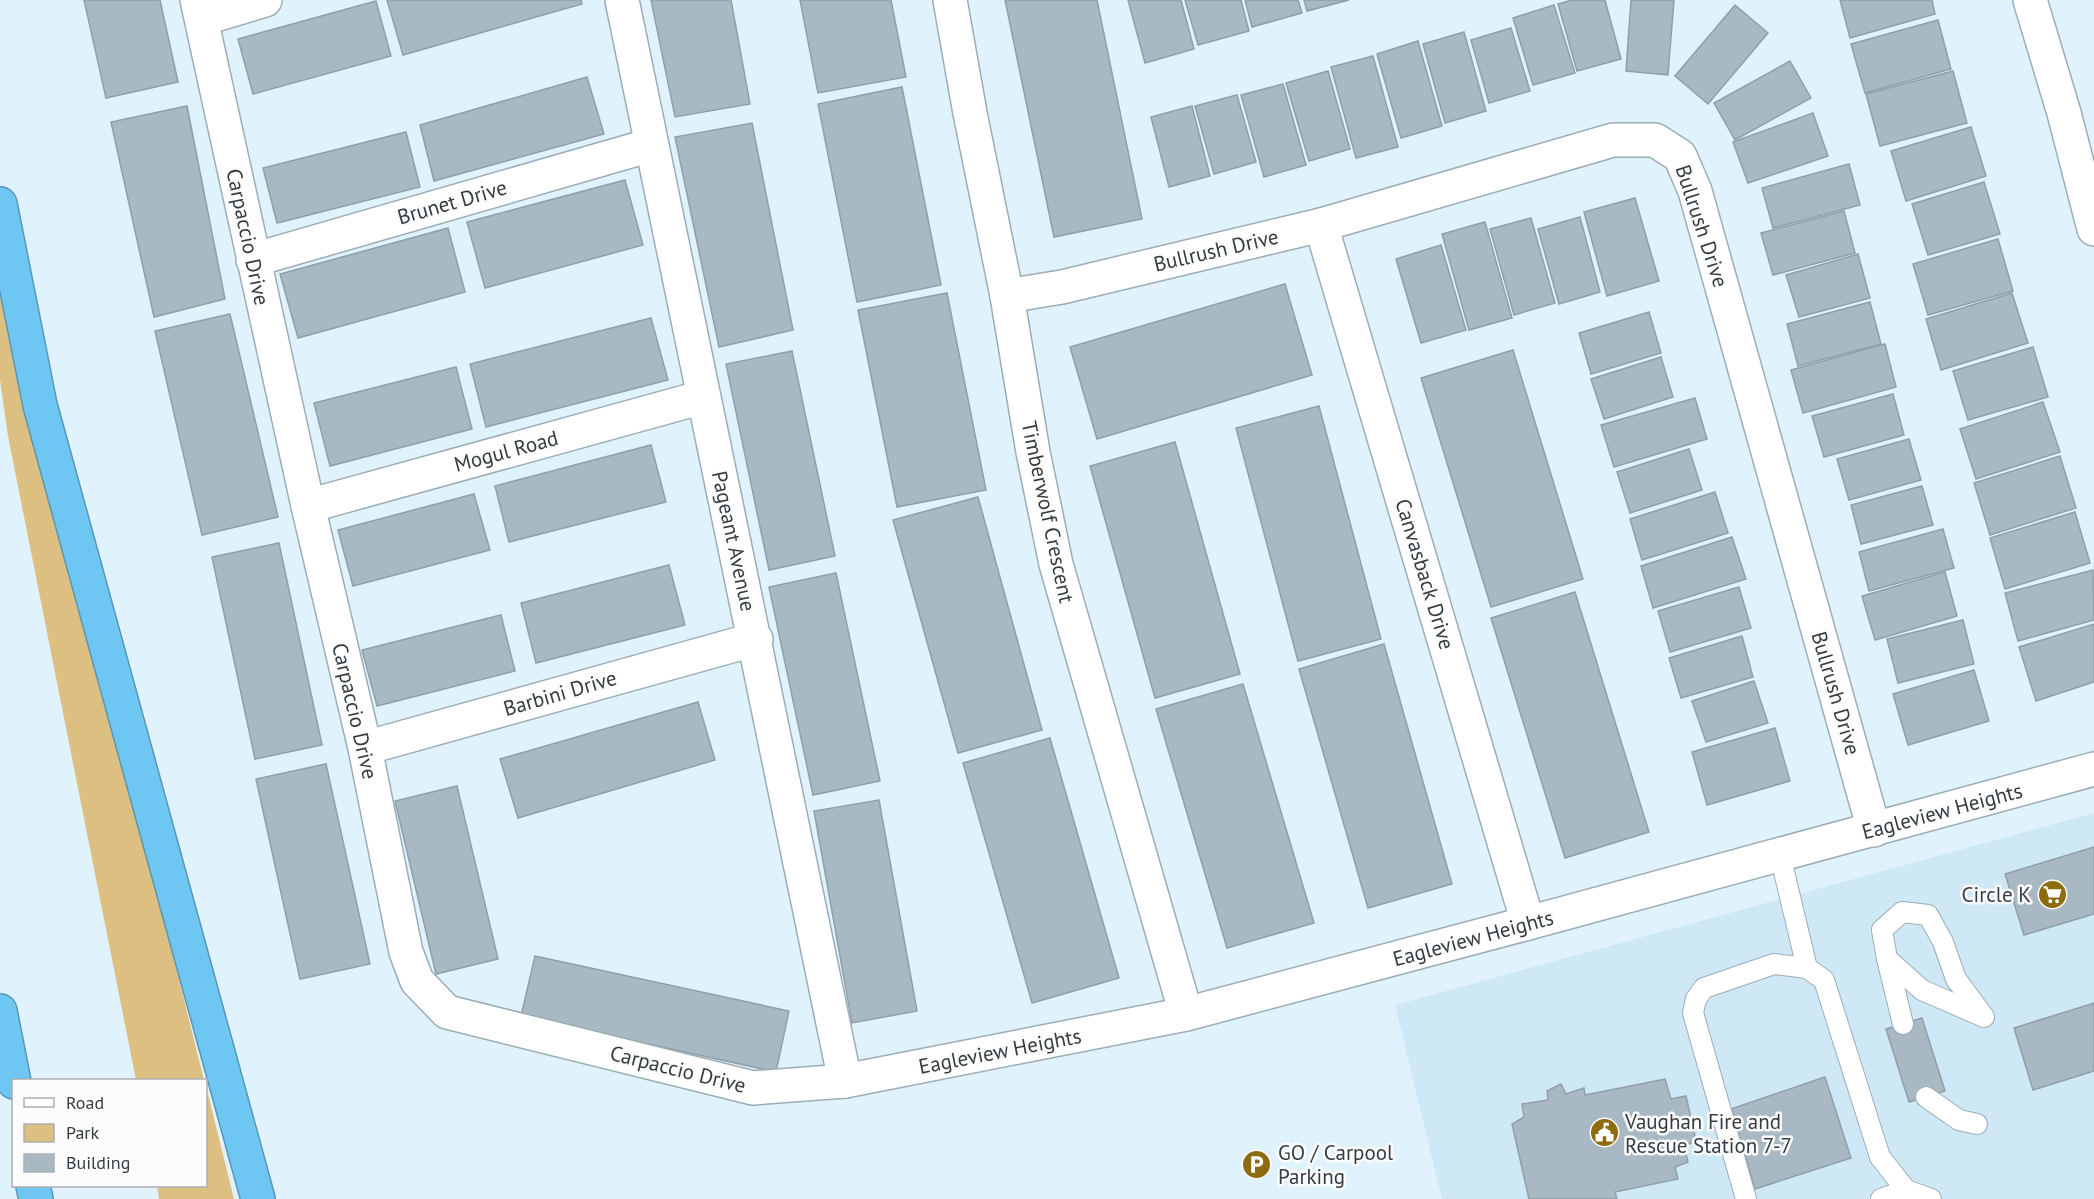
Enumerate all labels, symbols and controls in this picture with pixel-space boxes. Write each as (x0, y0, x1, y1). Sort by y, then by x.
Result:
street label: Bullrush Drive (1669, 161, 1735, 291)
street label: Carpaccio Drive (220, 166, 276, 308)
street label: Brunet Drive (394, 173, 510, 231)
street label: Bullrush Drive (1151, 223, 1281, 277)
street label: Timberwolf Crescent (1016, 419, 1080, 605)
street label: Mogul Road (451, 424, 561, 478)
street label: Pageant Avenue (706, 468, 762, 614)
street label: Canvasback Drive (1389, 495, 1461, 653)
street label: Bullrush Drive (1805, 628, 1867, 758)
street label: Carpaccio Drive (326, 640, 384, 782)
street label: Barbini Drive (500, 664, 620, 722)
street label: Eagleview Heights (1859, 777, 2025, 845)
supermarket icon: Circle K (2036, 878, 2068, 910)
place label: Circle K (1962, 881, 2031, 908)
street label: Eagleview Heights (1390, 904, 1556, 972)
street label: Eagleview Heights (916, 1022, 1084, 1080)
street label: Carpaccio Drive (607, 1039, 749, 1099)
legend (12, 1079, 207, 1187)
text: Road (66, 1091, 104, 1114)
place label: Vaughan Fire and Rescue Station 7-7 (1624, 1108, 1792, 1159)
public building icon: Vaughan Fire and Rescue Station 7-7 (1588, 1117, 1620, 1149)
text: Park (66, 1121, 99, 1144)
place label: GO / Carpool Parking (1278, 1139, 1393, 1190)
parking icon: GO / Carpool Parking (1241, 1148, 1273, 1180)
text: Building (66, 1151, 130, 1174)

